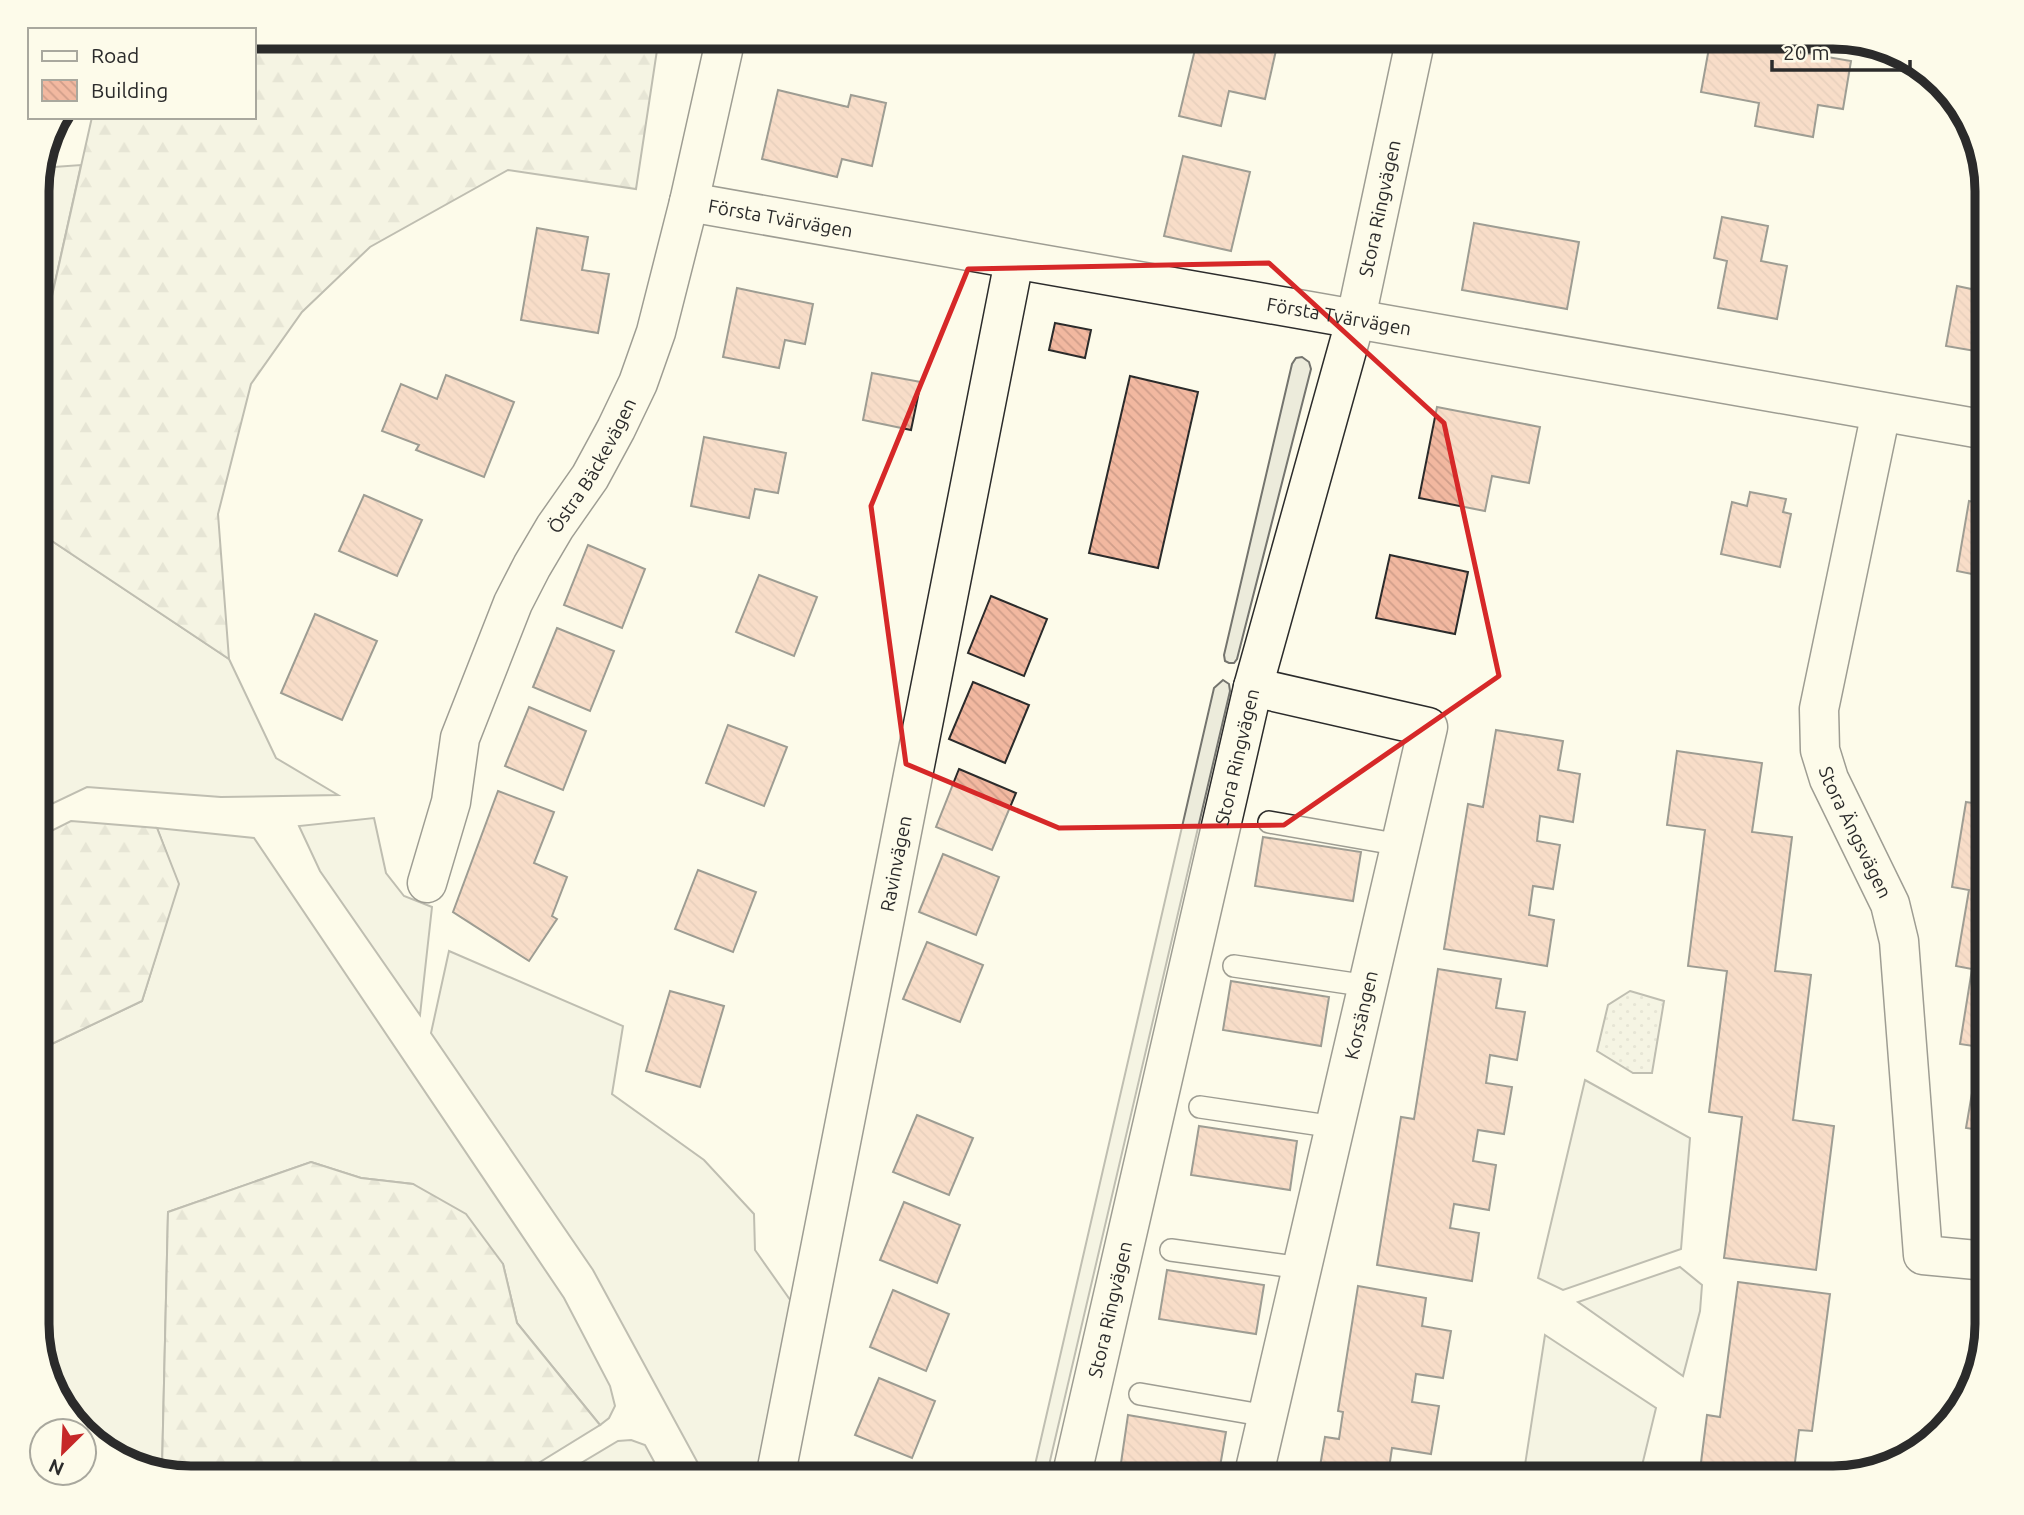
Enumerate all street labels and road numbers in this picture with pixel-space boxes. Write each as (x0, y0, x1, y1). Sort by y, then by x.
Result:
street label: Stora Ringvägen (1354, 138, 1405, 279)
street label: Första Tvärvägen (707, 195, 855, 242)
street label: Första Tvärvägen (1265, 293, 1413, 340)
street label: Östra Bäckevägen (543, 394, 640, 537)
street label: Stora Ringvägen (1211, 686, 1263, 827)
street label: Stora Ängsvägen (1815, 764, 1896, 902)
street label: Ravinvägen (875, 814, 916, 914)
street label: Korsängen (1340, 968, 1382, 1062)
street label: Stora Ringvägen (1083, 1239, 1136, 1380)

